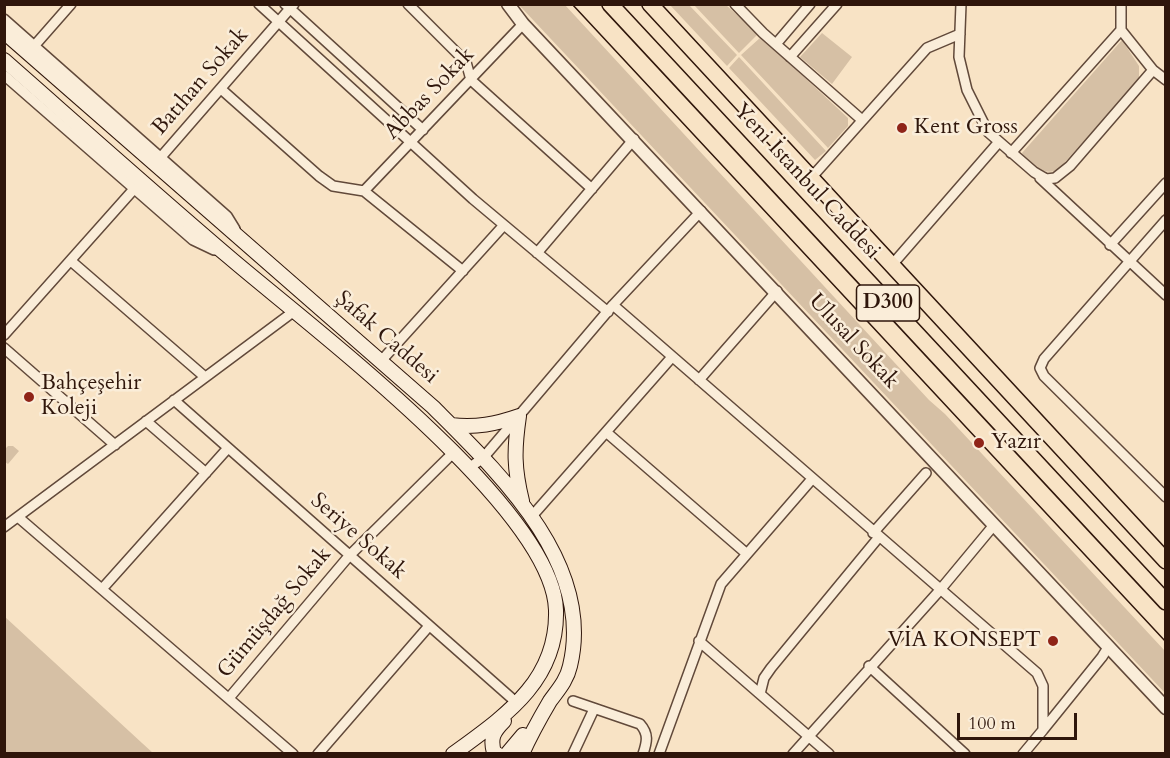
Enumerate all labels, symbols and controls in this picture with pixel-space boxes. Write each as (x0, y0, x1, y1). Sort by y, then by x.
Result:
street label: Batıhan Sokak (147, 23, 255, 141)
street label: Abbas Sokak (380, 42, 480, 146)
street label: Yeni İstanbul Caddesi (727, 99, 885, 265)
place label: Kent Gross (914, 115, 1018, 141)
marker: Kent Gross (895, 121, 909, 135)
road number: D300 (856, 285, 920, 321)
street label: Şafak Caddesi (329, 286, 443, 390)
street label: Ulusal Sokak (802, 289, 904, 395)
place label: Bahçeşehir Koleji (41, 371, 141, 422)
marker: Bahçeşehir Koleji (22, 390, 36, 404)
place label: Yazır (991, 430, 1041, 456)
marker: Yazır (972, 436, 986, 450)
street label: Seriye Sokak (305, 488, 411, 586)
street label: Gümüşdağ Sokak (213, 542, 337, 684)
place label: VİA KONSEPT (888, 628, 1041, 654)
marker: VİA KONSEPT (1046, 634, 1060, 648)
scale bar (960, 701, 1080, 739)
text: 100 m (968, 711, 1016, 736)

